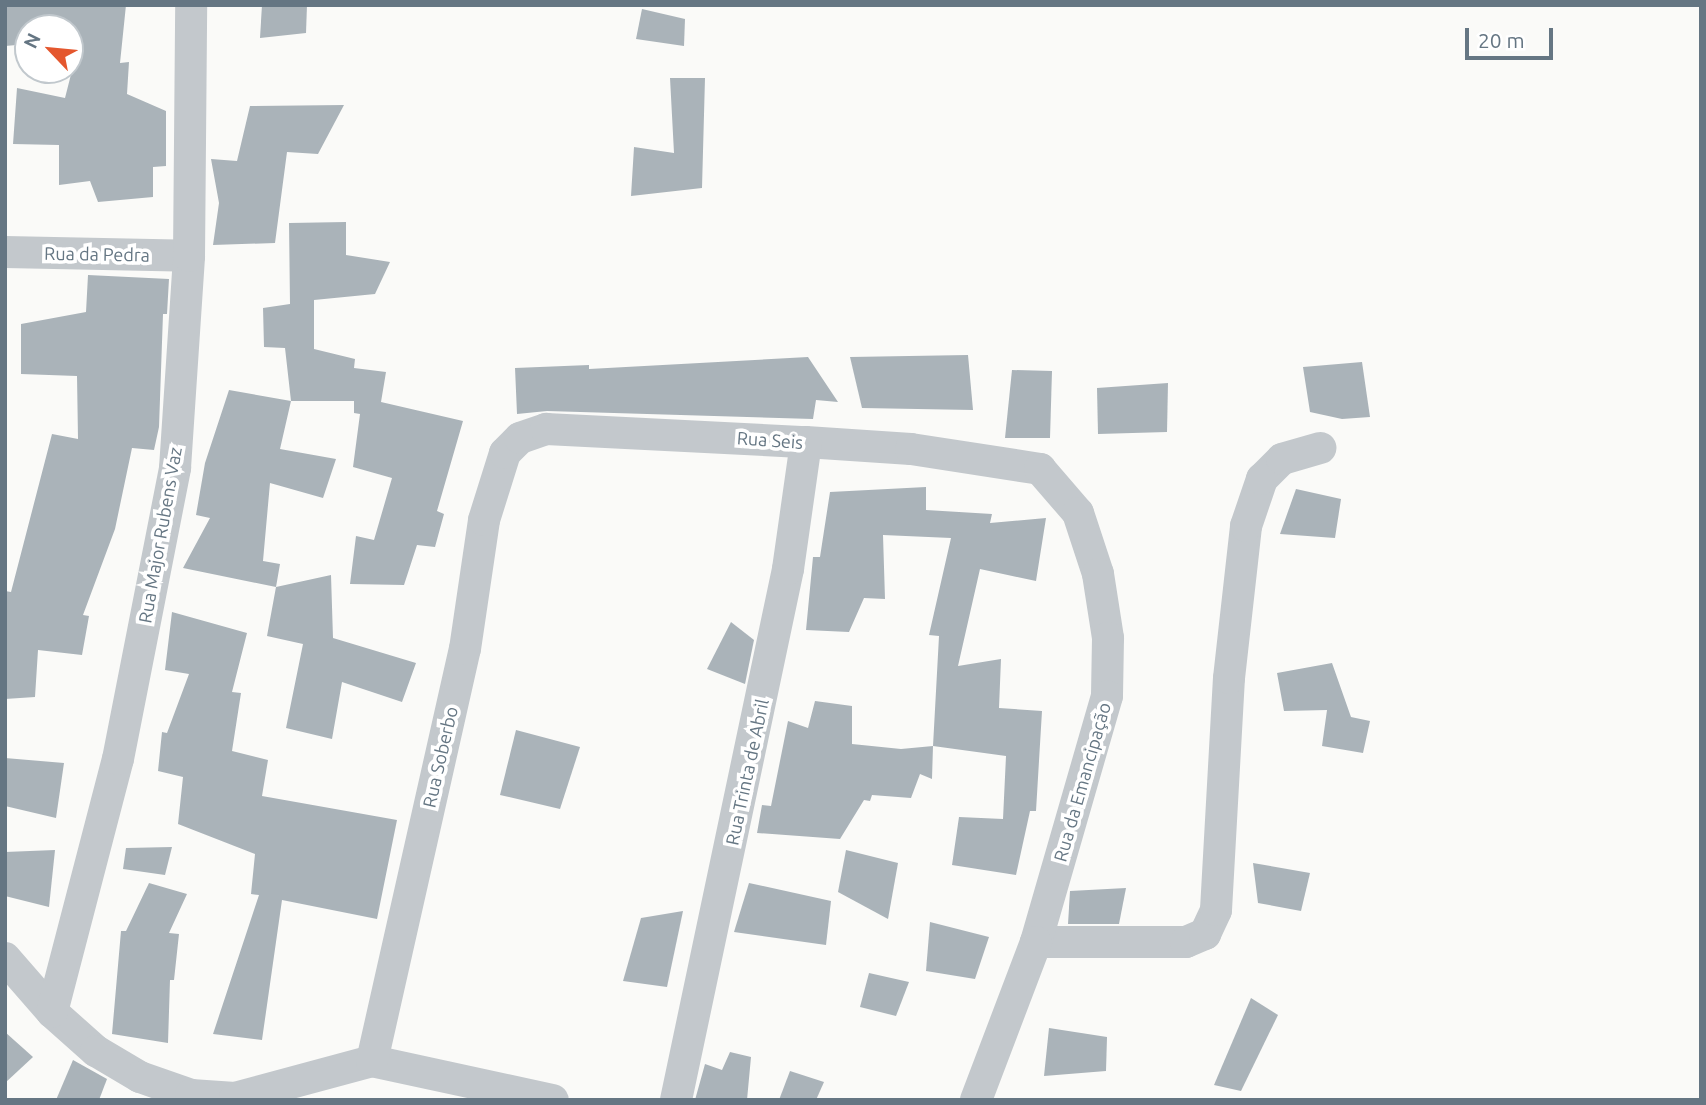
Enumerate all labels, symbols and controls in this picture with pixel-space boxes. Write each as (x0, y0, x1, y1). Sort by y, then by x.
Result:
north arrow (14, 14, 84, 84)
scale bar (1468, 14, 1556, 58)
text: 20 m (1478, 28, 1525, 52)
text: N (19, 29, 45, 52)
street label: Rua da Pedra (44, 242, 150, 266)
street label: Rua Seis (736, 427, 804, 453)
street label: Rua Major Rubens Vaz (134, 445, 186, 625)
street label: Rua Trinta de Abril (721, 697, 773, 847)
street label: Rua da Emancipação (1049, 700, 1115, 864)
street label: Rua Soberbo (418, 704, 462, 810)

